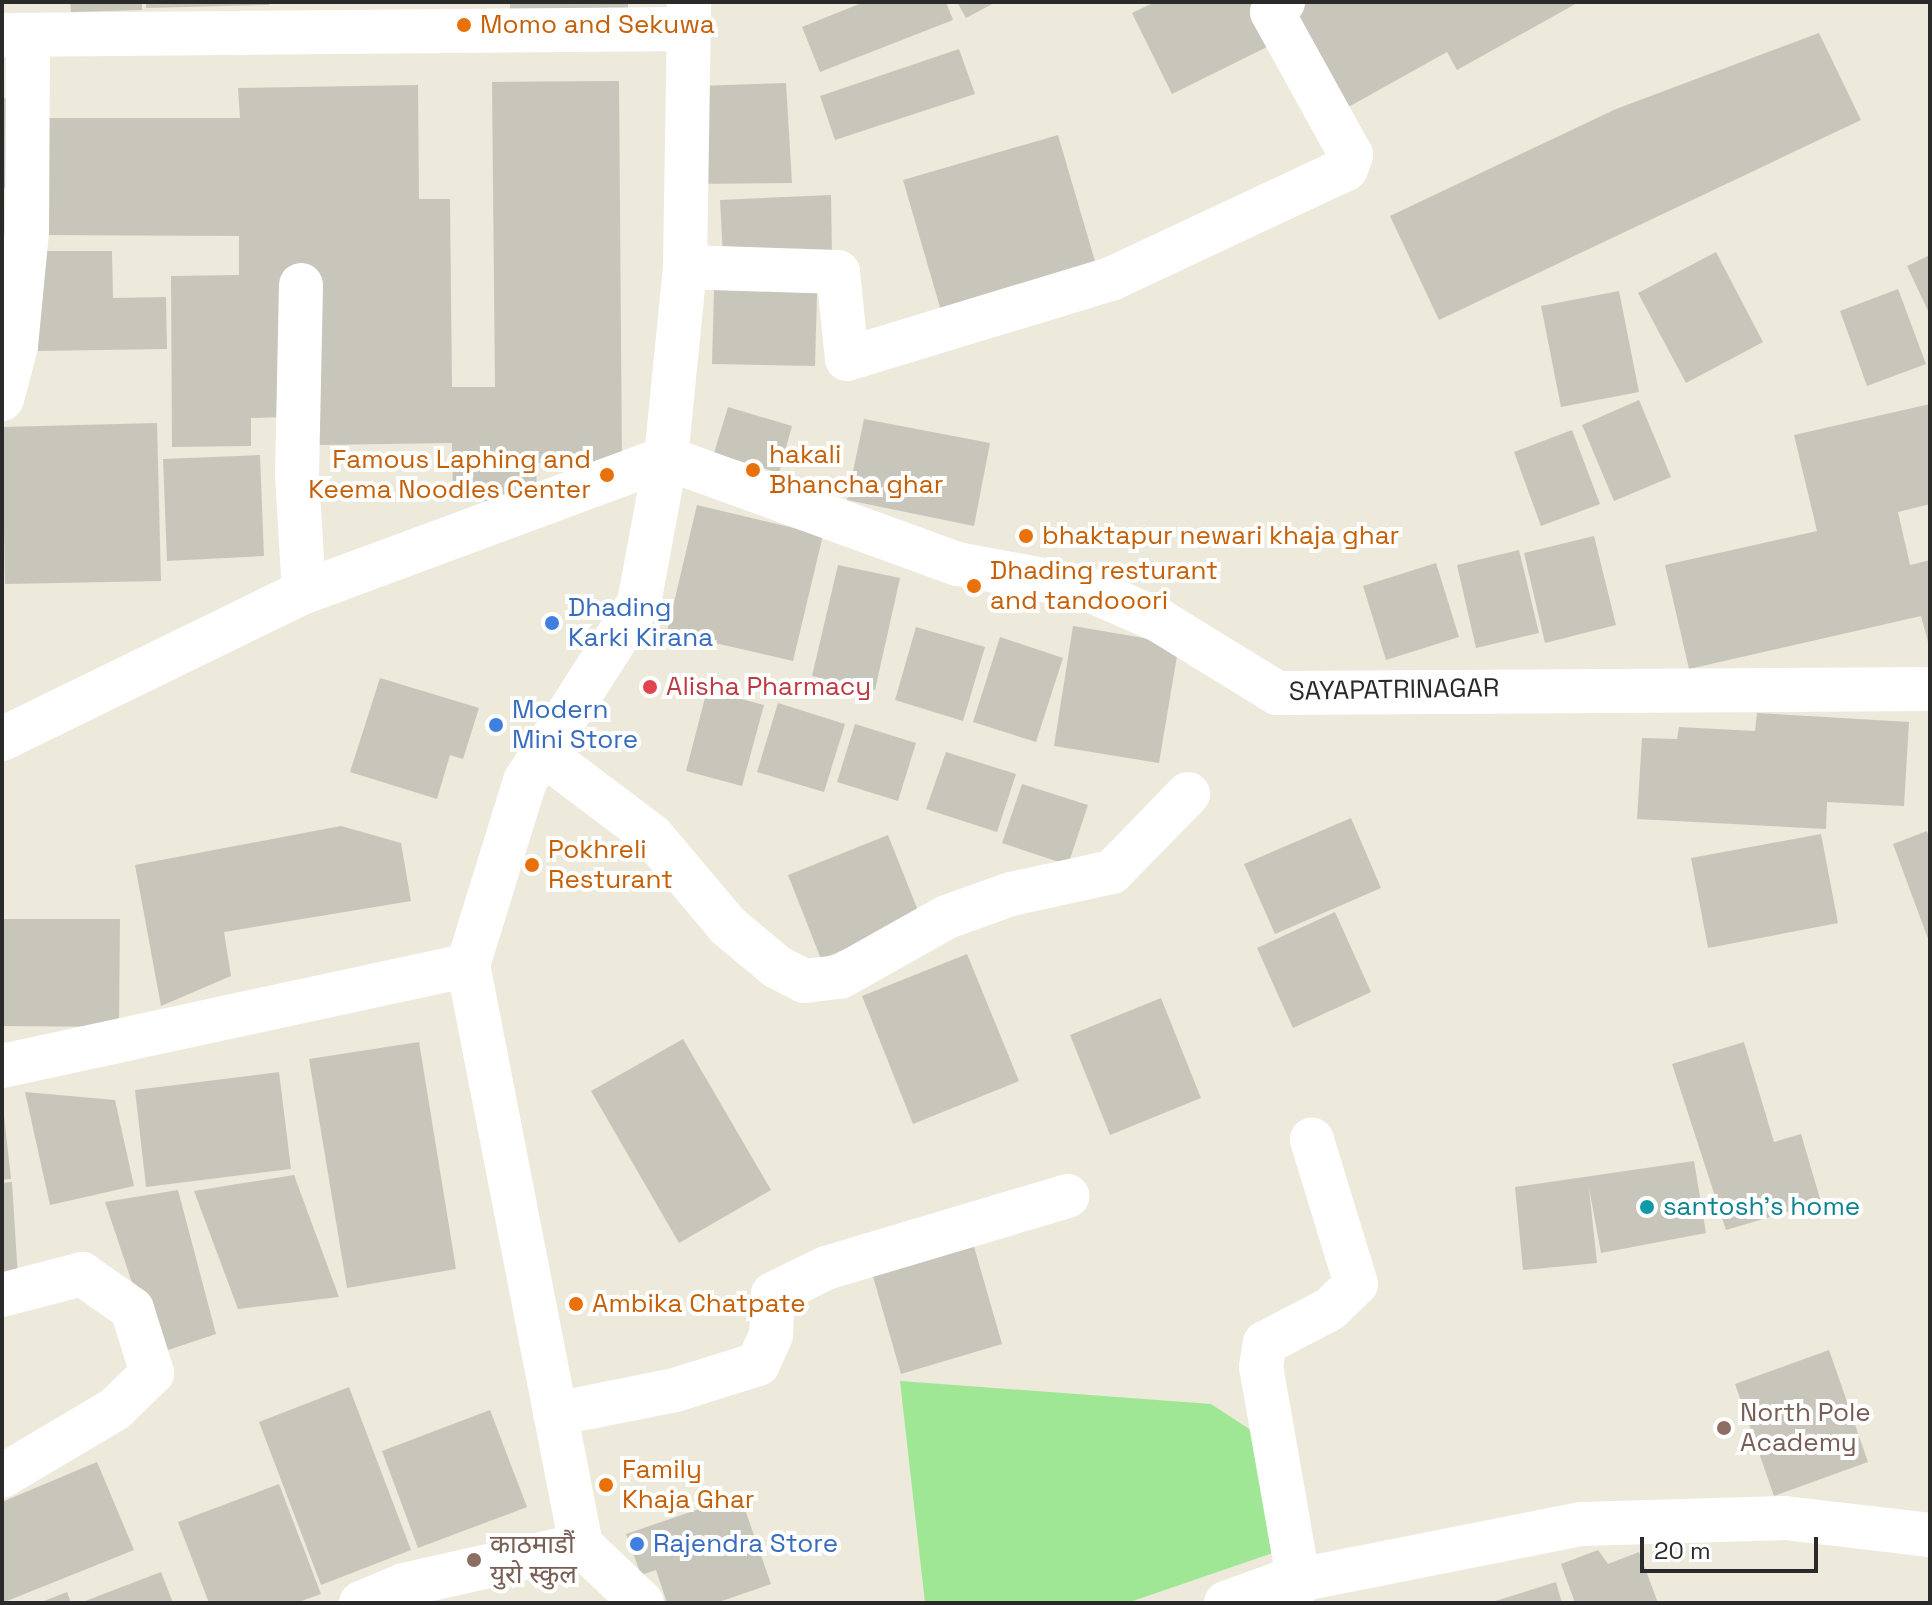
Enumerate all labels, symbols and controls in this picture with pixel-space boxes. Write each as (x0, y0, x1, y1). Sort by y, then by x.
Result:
place label: Momo and Sekuwa (480, 9, 715, 41)
marker: Momo and Sekuwa (455, 16, 473, 34)
place label: hakali Bhancha ghar (769, 439, 944, 500)
place label: Famous Laphing and Keema Noodles Center (308, 444, 591, 506)
marker: hakali Bhancha ghar (744, 461, 762, 479)
marker: Famous Laphing and Keema Noodles Center (598, 466, 616, 484)
place label: bhaktapur newari khaja ghar (1042, 520, 1399, 552)
marker: bhaktapur newari khaja ghar (1017, 527, 1035, 545)
place label: Dhading resturant and tandooori (990, 555, 1218, 616)
marker: Dhading resturant and tandooori (965, 577, 983, 595)
place label: Dhading Karki Kirana (568, 592, 713, 654)
marker: Dhading Karki Kirana (543, 614, 561, 632)
place label: Alisha Pharmacy (666, 671, 871, 703)
street label: SAYAPATRINAGAR (1289, 673, 1499, 707)
marker: Alisha Pharmacy (641, 678, 659, 696)
place label: Modern Mini Store (512, 694, 638, 756)
marker: Modern Mini Store (487, 716, 505, 734)
place label: Pokhreli Resturant (548, 834, 673, 896)
marker: Pokhreli Resturant (523, 856, 541, 874)
place label: santosh's home (1663, 1191, 1860, 1223)
marker: santosh's home (1638, 1198, 1656, 1216)
place label: Ambika Chatpate (592, 1288, 806, 1320)
marker: Ambika Chatpate (567, 1295, 585, 1313)
place label: North Pole Academy (1740, 1397, 1871, 1458)
marker: North Pole Academy (1715, 1419, 1733, 1437)
place label: Family Khaja Ghar (622, 1454, 755, 1516)
marker: Family Khaja Ghar (597, 1476, 615, 1494)
scale bar (1644, 1521, 1822, 1571)
place label: Rajendra Store (653, 1528, 838, 1560)
place label: काठमाडौं युरो स्कुल (490, 1529, 577, 1590)
marker: Rajendra Store (628, 1535, 646, 1553)
text: 20 m (1654, 1535, 1711, 1566)
marker: काठमाडौं युरो स्कुल (465, 1551, 483, 1569)

